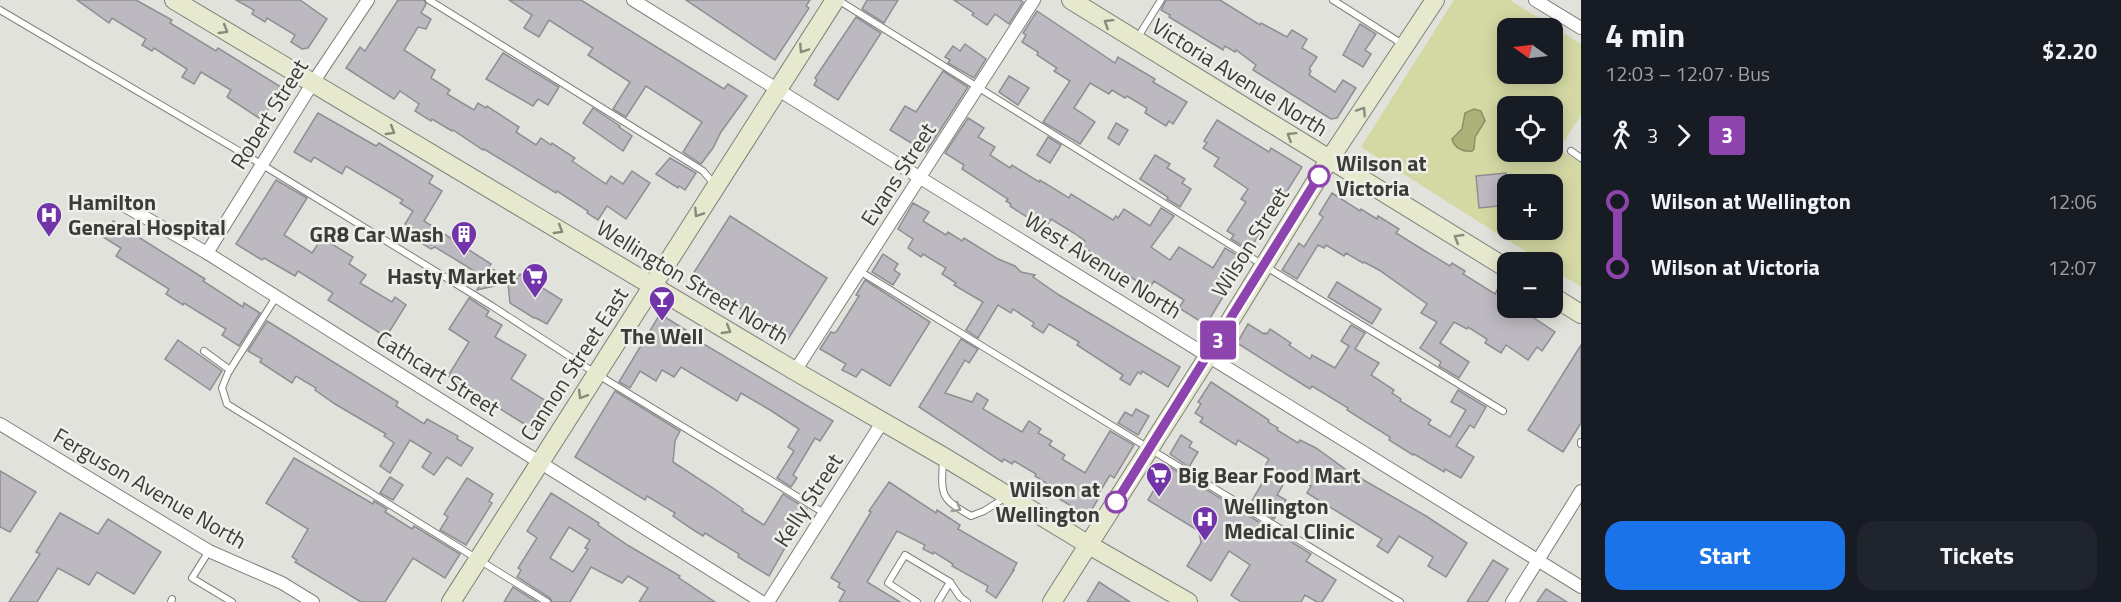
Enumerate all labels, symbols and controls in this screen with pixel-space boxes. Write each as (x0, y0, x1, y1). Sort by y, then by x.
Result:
street label: Victoria Avenue North (1145, 9, 1335, 145)
text: 4 min (1605, 10, 1685, 60)
one-way arrow (1104, 18, 1114, 30)
north arrow (1497, 18, 1563, 84)
map controls (1497, 18, 1563, 318)
one-way arrow (218, 23, 228, 35)
text: $2.20 (2042, 34, 2097, 68)
one-way arrow (798, 43, 810, 53)
street label: Robert Street (222, 52, 317, 176)
text: 12:03 – 12:07 · Bus (1605, 58, 1770, 89)
button: locate (1497, 96, 1563, 162)
one-way arrow (1355, 107, 1366, 118)
street label: Evans Street (852, 115, 944, 232)
icon: walk (1605, 119, 1638, 152)
icon: forward (1667, 119, 1700, 152)
text: 3 (1721, 119, 1733, 151)
text: 3 (1647, 120, 1658, 151)
one-way arrow (385, 123, 395, 135)
one-way arrow (1287, 132, 1297, 144)
place label: Wilson at Victoria (1336, 146, 1426, 205)
marker: Wilson at Victoria (1308, 165, 1330, 187)
button: + (1497, 174, 1563, 240)
street label: Wilson Street (1203, 180, 1298, 304)
text: Wilson at Wellington (1651, 184, 1851, 218)
place label: Hamilton General Hospital (68, 185, 226, 244)
text: 12:06 (2048, 186, 2097, 217)
hospital icon: Hamilton General Hospital (34, 200, 64, 238)
street label: West Avenue North (1018, 203, 1188, 327)
one-way arrow (693, 207, 705, 217)
street label: Wellington Street North (590, 211, 796, 353)
place label: GR8 Car Wash (310, 217, 444, 251)
building icon: GR8 Car Wash (449, 219, 479, 257)
one-way arrow (553, 223, 563, 234)
one-way arrow (1454, 234, 1464, 246)
text: Wilson at Victoria (1651, 250, 1820, 284)
button: − (1497, 252, 1563, 318)
text: 12:07 (2048, 252, 2097, 283)
place label: Hasty Market (387, 259, 516, 293)
supermarket icon: Hasty Market (520, 261, 550, 299)
street label: Cannon Street East (511, 280, 637, 448)
bar icon: The Well (647, 284, 677, 322)
place label: The Well (621, 319, 703, 353)
line badge: 3 (1198, 320, 1238, 360)
street label: Cathcart Street (370, 321, 507, 425)
one-way arrow (721, 322, 731, 334)
text: 3 (1212, 324, 1224, 356)
one-way arrow (577, 389, 589, 399)
street label: Ferguson Avenue North (47, 419, 253, 557)
street label: Kelly Street (765, 446, 851, 554)
place label: Big Bear Food Mart (1178, 458, 1361, 492)
supermarket icon: Big Bear Food Mart (1144, 460, 1174, 498)
place label: Wilson at Wellington (995, 472, 1100, 531)
place label: Wellington Medical Clinic (1224, 489, 1355, 548)
marker: Wilson at Wellington (1105, 491, 1127, 513)
one-way arrow (951, 500, 961, 512)
hospital icon: Wellington Medical Clinic (1190, 504, 1220, 542)
button: Start (1605, 521, 1845, 590)
button: Tickets (1857, 521, 2097, 590)

